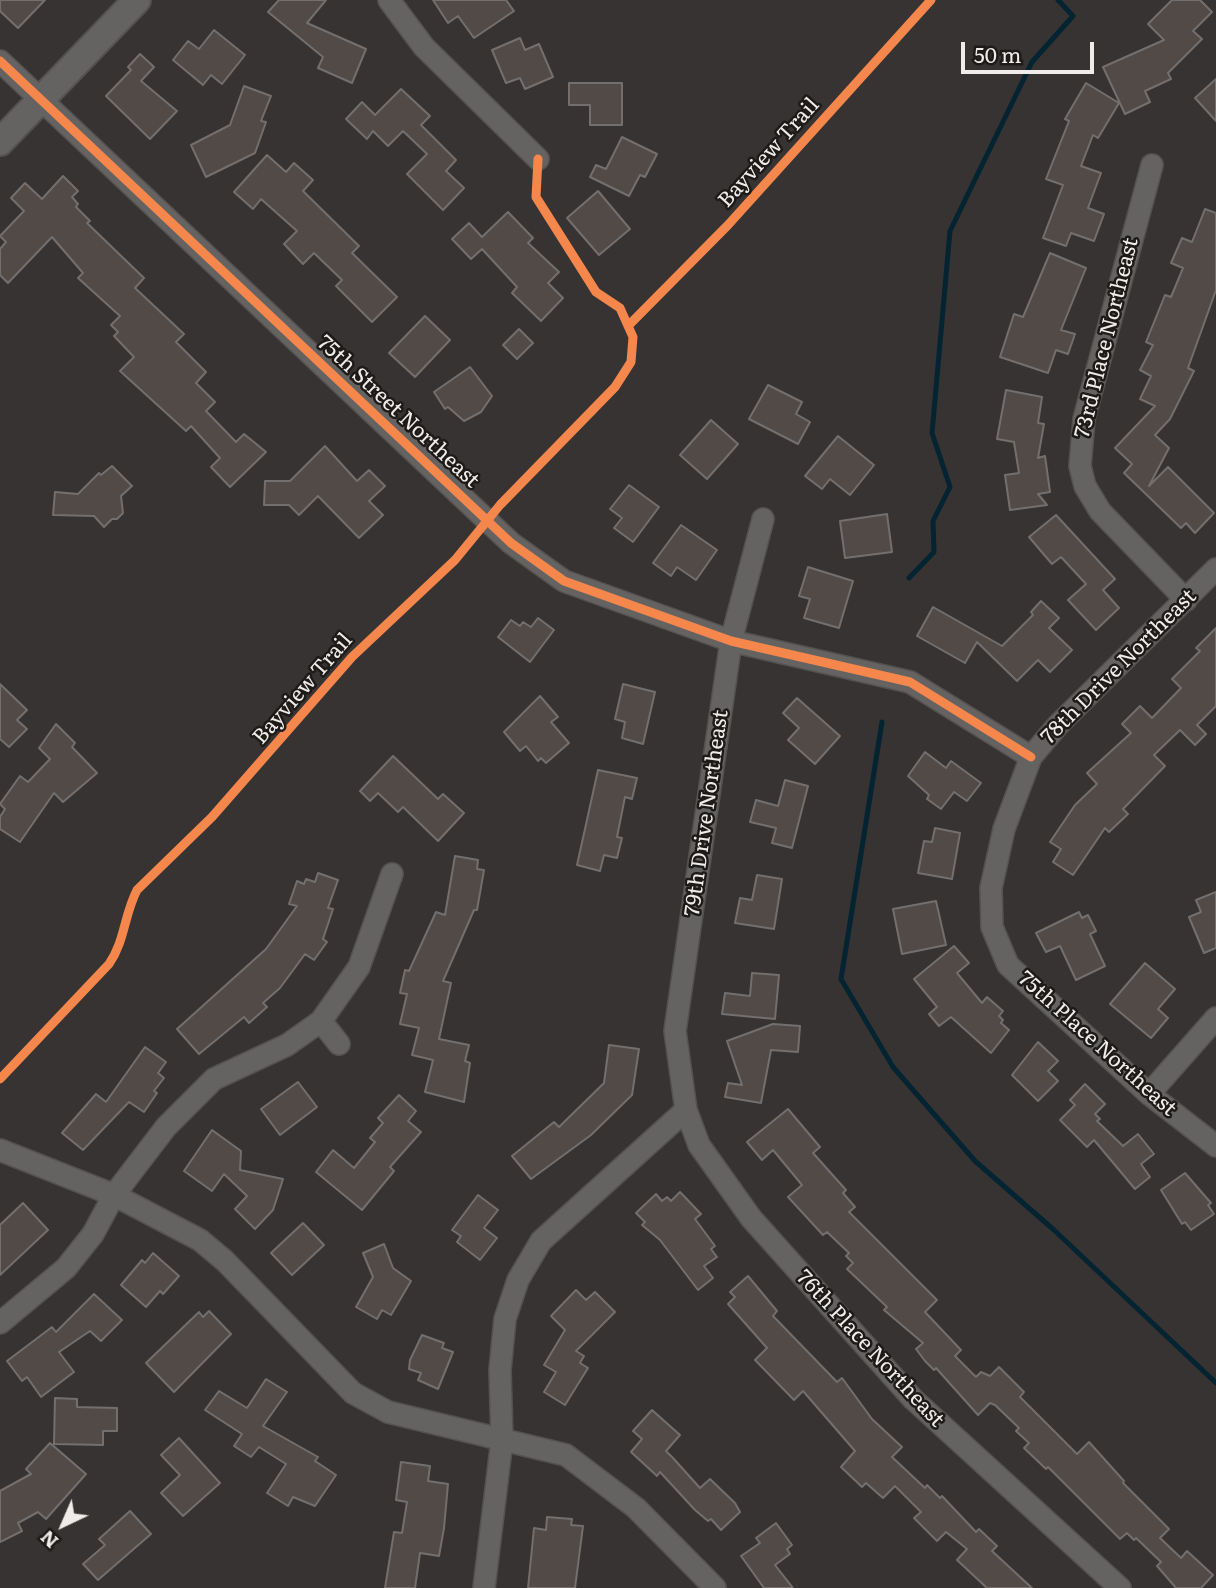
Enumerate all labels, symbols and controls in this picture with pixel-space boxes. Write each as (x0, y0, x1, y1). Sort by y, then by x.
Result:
scale bar (964, 28, 1097, 72)
text: 50 m (974, 38, 1021, 69)
street label: Bayview Trail (713, 93, 825, 213)
street label: 73rd Place Northeast (1070, 235, 1144, 441)
street label: 75th Street Northeast (312, 330, 484, 494)
street label: 78th Drive Northeast (1036, 584, 1202, 750)
street label: Bayview Trail (248, 628, 358, 750)
street label: 79th Drive Northeast (680, 708, 734, 918)
street label: 75th Place Northeast (1013, 966, 1181, 1122)
street label: 76th Place Northeast (791, 1265, 949, 1433)
north arrow (28, 1490, 98, 1560)
text: N (33, 1524, 64, 1556)

